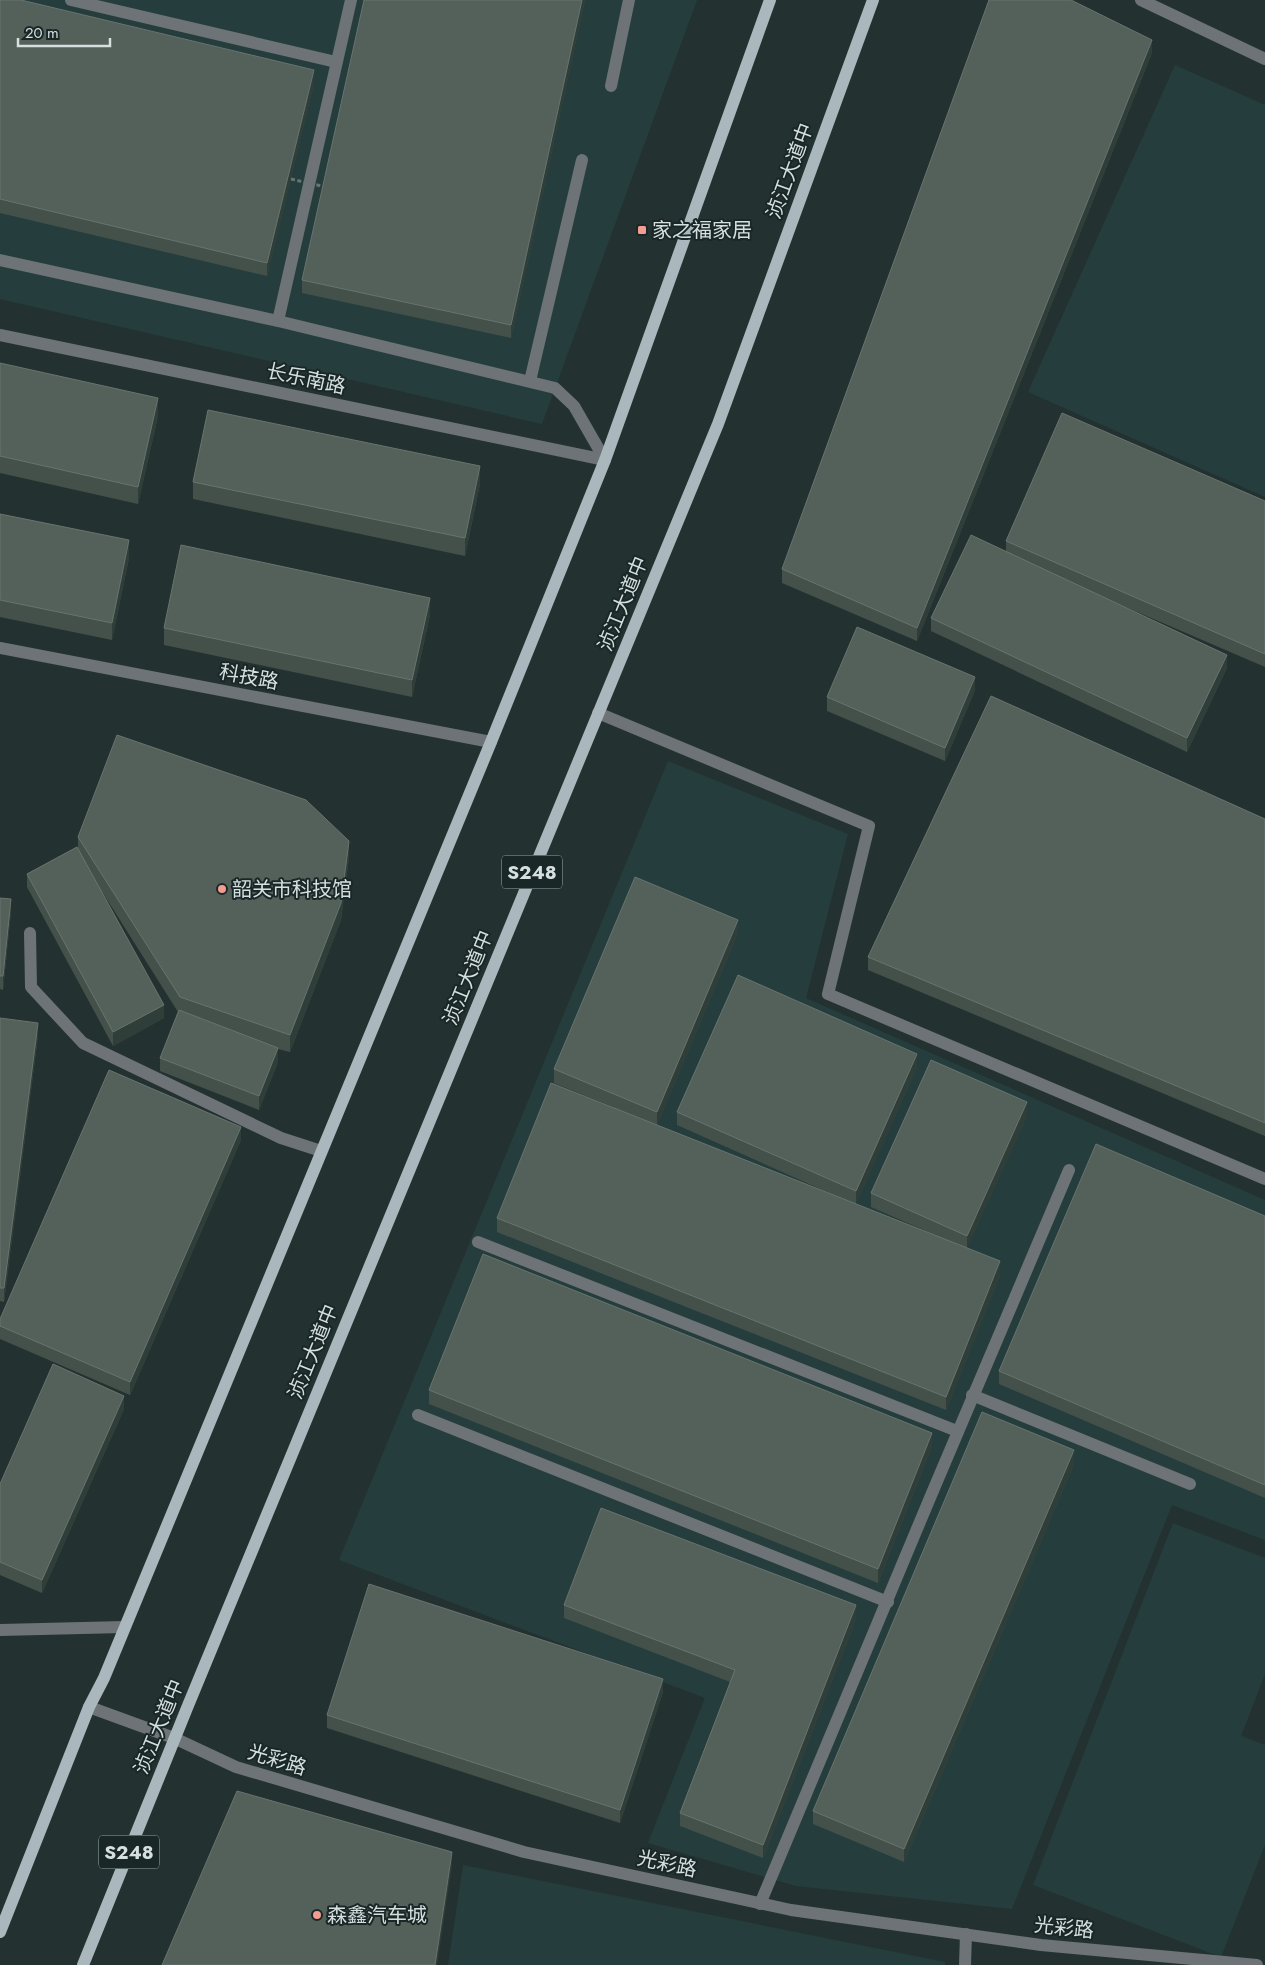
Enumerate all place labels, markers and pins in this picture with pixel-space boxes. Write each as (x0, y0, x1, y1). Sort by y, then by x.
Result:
place label: 家之福家居 (652, 216, 752, 245)
marker: 家之福家居 (636, 224, 648, 236)
place label: 韶关市科技馆 (232, 875, 352, 904)
marker: 韶关市科技馆 (216, 883, 228, 895)
place label: 森鑫汽车城 (327, 1901, 427, 1930)
marker: 森鑫汽车城 (311, 1909, 323, 1921)

